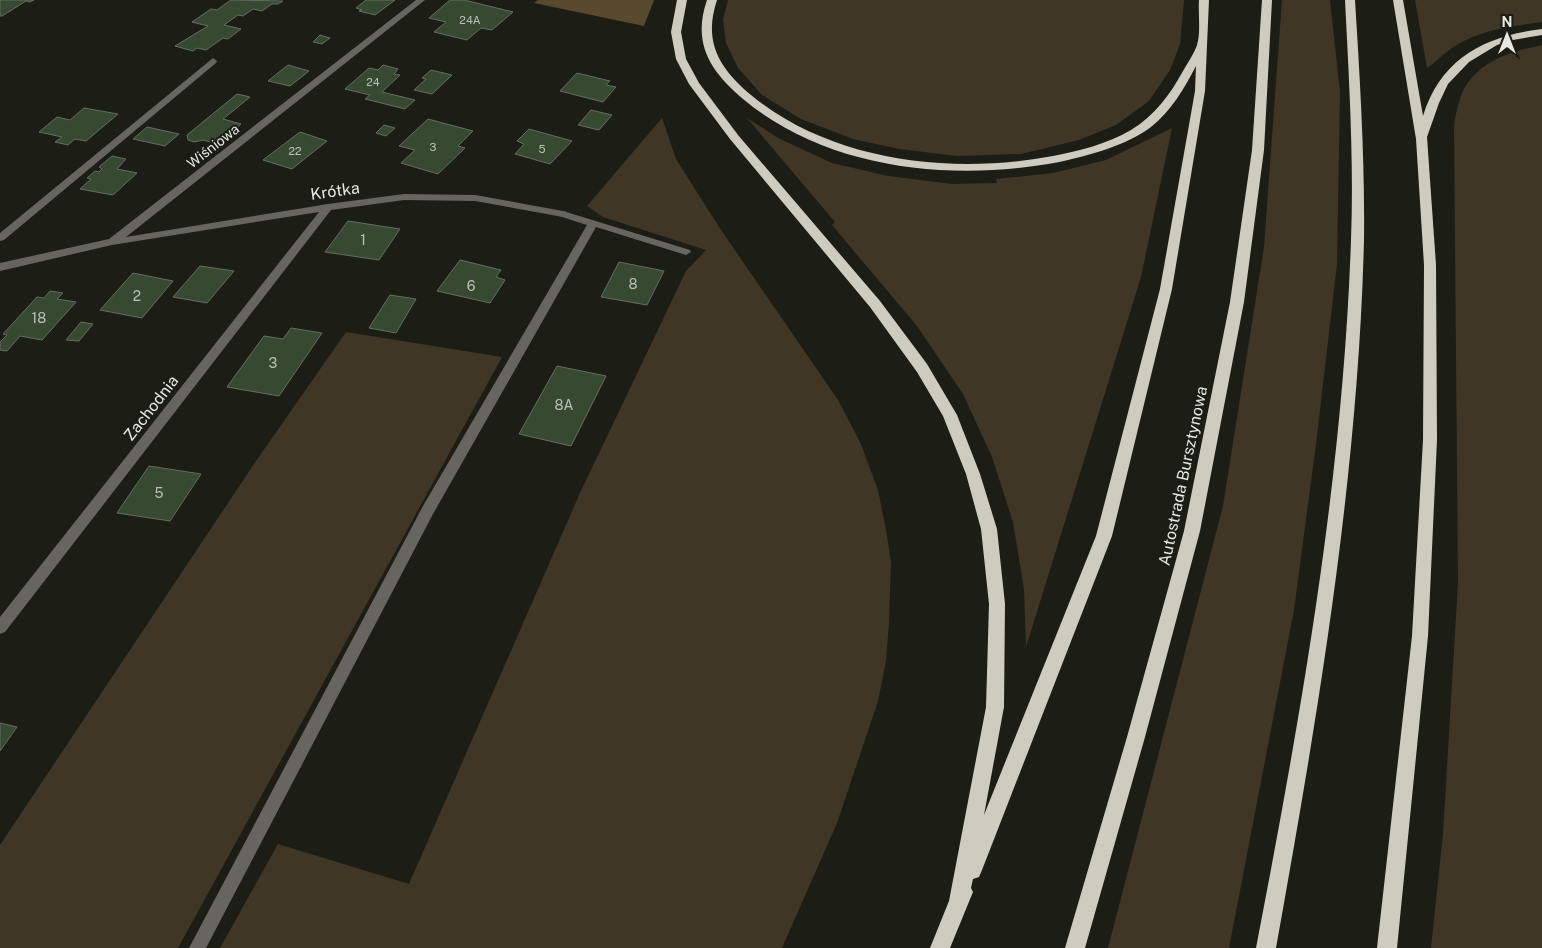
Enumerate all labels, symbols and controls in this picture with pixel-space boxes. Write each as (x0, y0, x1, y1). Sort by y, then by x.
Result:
north arrow (1482, 10, 1532, 60)
house number: 24A (459, 14, 481, 26)
text: N (1502, 14, 1512, 30)
house number: 24 (366, 76, 380, 88)
street label: Wiśniowa (184, 121, 242, 171)
house number: 3 (430, 141, 437, 153)
house number: 5 (538, 143, 546, 155)
house number: 22 (288, 145, 302, 157)
street label: Krótka (309, 178, 361, 204)
house number: 1 (360, 232, 366, 248)
house number: 8 (628, 276, 638, 292)
house number: 6 (467, 278, 476, 294)
house number: 2 (133, 288, 141, 304)
house number: 18 (32, 310, 46, 326)
house number: 3 (269, 355, 278, 371)
street label: Zachodnia (120, 372, 182, 444)
street label: Autostrada Bursztynowa (1155, 385, 1211, 567)
house number: 8A (554, 397, 574, 413)
house number: 5 (155, 485, 164, 501)

